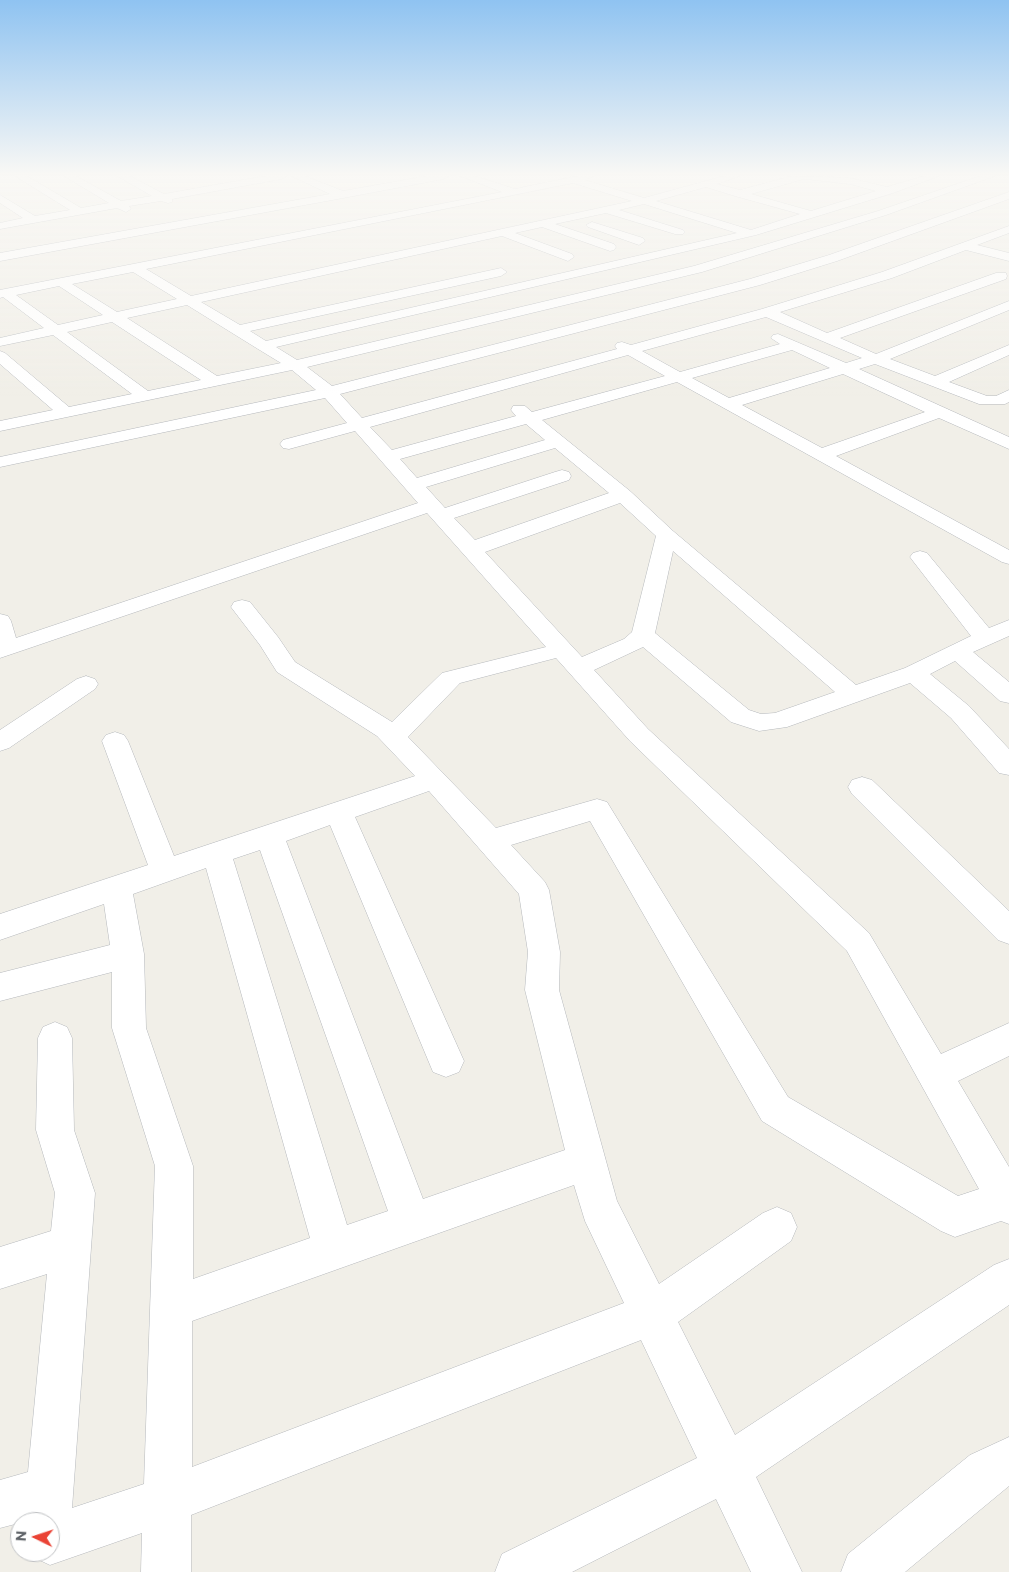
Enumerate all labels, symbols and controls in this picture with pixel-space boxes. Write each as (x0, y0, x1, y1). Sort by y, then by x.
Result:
north arrow (10, 1512, 60, 1562)
text: N (12, 1530, 29, 1542)

